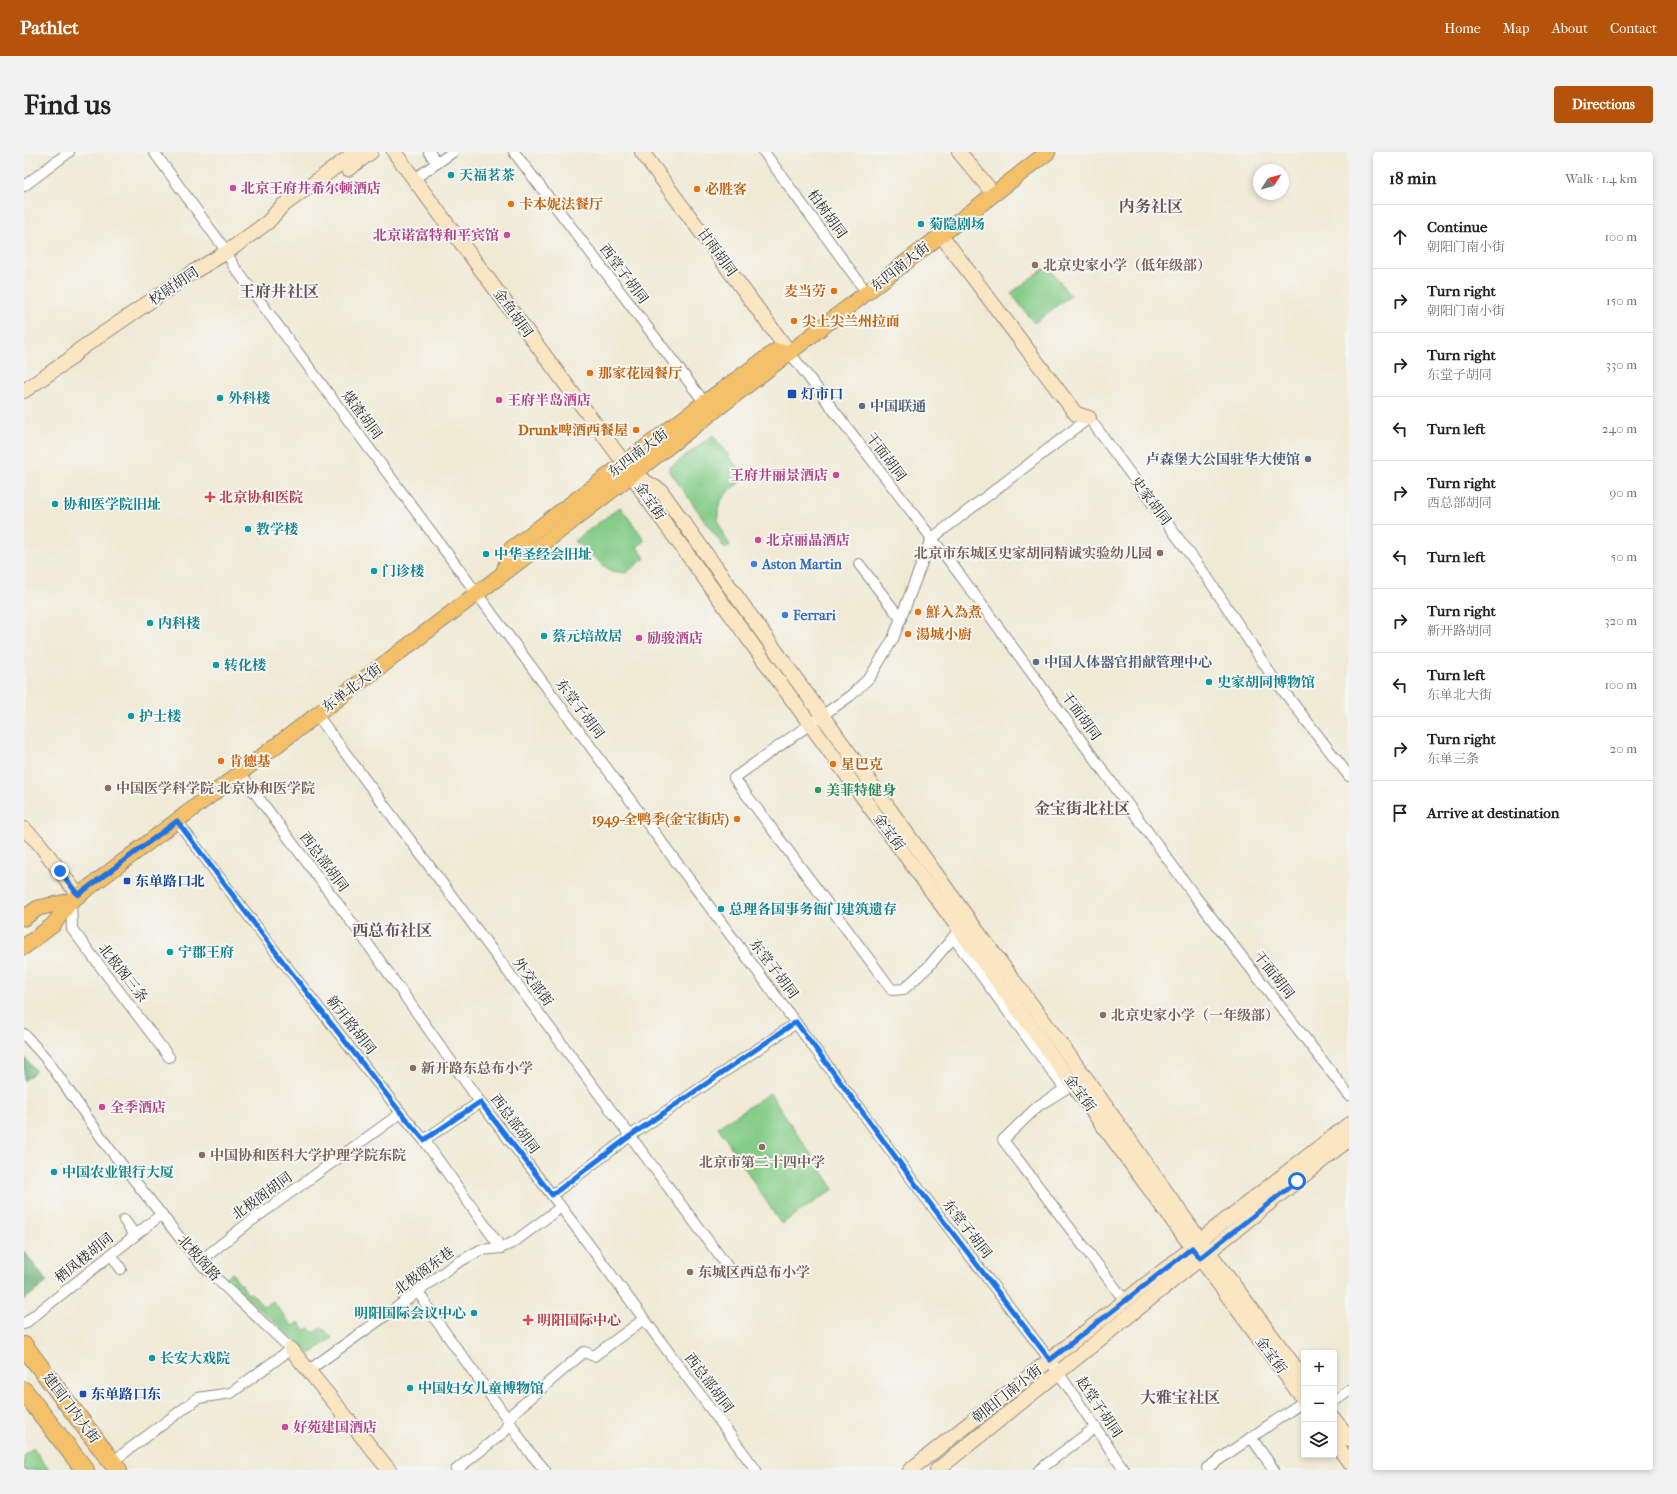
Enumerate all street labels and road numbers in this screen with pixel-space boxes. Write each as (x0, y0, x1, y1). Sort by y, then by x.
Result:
street label: 柏树胡同 (804, 186, 850, 242)
street label: 甘雨胡同 (694, 224, 740, 280)
street label: 东四南大街 (867, 239, 933, 295)
street label: 西堂子胡同 (596, 241, 652, 307)
street label: 校尉胡同 (146, 263, 202, 309)
street label: 金鱼胡同 (490, 285, 536, 341)
street label: 煤渣胡同 (338, 388, 386, 442)
street label: 东四南大街 (605, 425, 671, 481)
street label: 干面胡同 (862, 430, 910, 484)
street label: 史家胡同 (1127, 474, 1175, 528)
street label: 金宝街 (631, 479, 669, 523)
street label: 东单北大街 (319, 660, 385, 716)
street label: 东堂子胡同 (552, 676, 608, 742)
street label: 干面胡同 (1058, 688, 1104, 744)
street label: 金宝街 (870, 810, 908, 854)
street label: 西总部胡同 (296, 829, 352, 895)
street label: 东堂子胡同 (746, 936, 802, 1002)
street label: 北极阁三条 (95, 940, 151, 1006)
street label: 干面胡同 (1250, 948, 1298, 1002)
street label: 外交部街 (509, 955, 557, 1009)
street label: 新开路胡同 (323, 992, 379, 1058)
street label: 金宝街 (1061, 1071, 1099, 1115)
street label: 西总部胡同 (487, 1091, 543, 1157)
street label: 北极阁胡同 (229, 1169, 295, 1223)
street label: 东堂子胡同 (939, 1196, 995, 1262)
street label: 栖凤楼胡同 (51, 1229, 117, 1287)
street label: 北极阁路 (174, 1232, 224, 1284)
street label: 北极阁东巷 (391, 1244, 457, 1298)
street label: 金宝街 (1252, 1333, 1290, 1377)
street label: 西总部胡同 (681, 1350, 737, 1416)
street label: 朝阳门南小街 (969, 1361, 1045, 1427)
street label: 建国门内大街 (39, 1369, 103, 1447)
street label: 赵堂子胡同 (1072, 1373, 1126, 1441)

